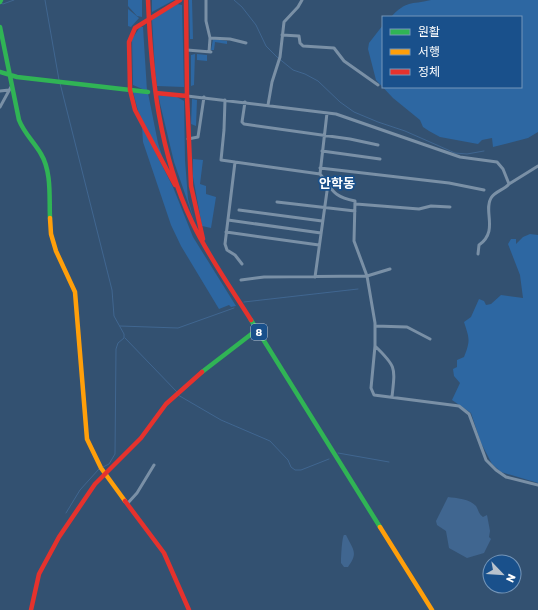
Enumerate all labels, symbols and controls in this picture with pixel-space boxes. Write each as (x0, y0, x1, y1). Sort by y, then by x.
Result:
legend (382, 16, 522, 88)
text: 원활 (418, 25, 440, 39)
text: 서행 (418, 45, 440, 59)
text: 정체 (418, 65, 440, 79)
district label: 안학동 (319, 176, 355, 191)
road number: 8 (251, 324, 267, 340)
north arrow (482, 554, 522, 594)
text: N (503, 572, 518, 584)

